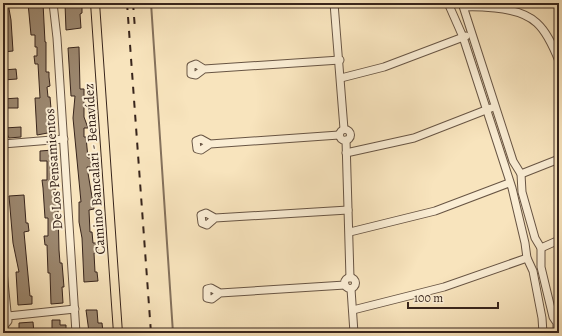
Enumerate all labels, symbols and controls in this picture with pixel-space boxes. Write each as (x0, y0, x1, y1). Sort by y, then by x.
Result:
street label: Camino Bancalari - Benavídez (79, 83, 110, 255)
street label: De Los Pensamientos (40, 108, 67, 230)
scale bar (408, 284, 498, 310)
text: 100 m (414, 290, 443, 306)

